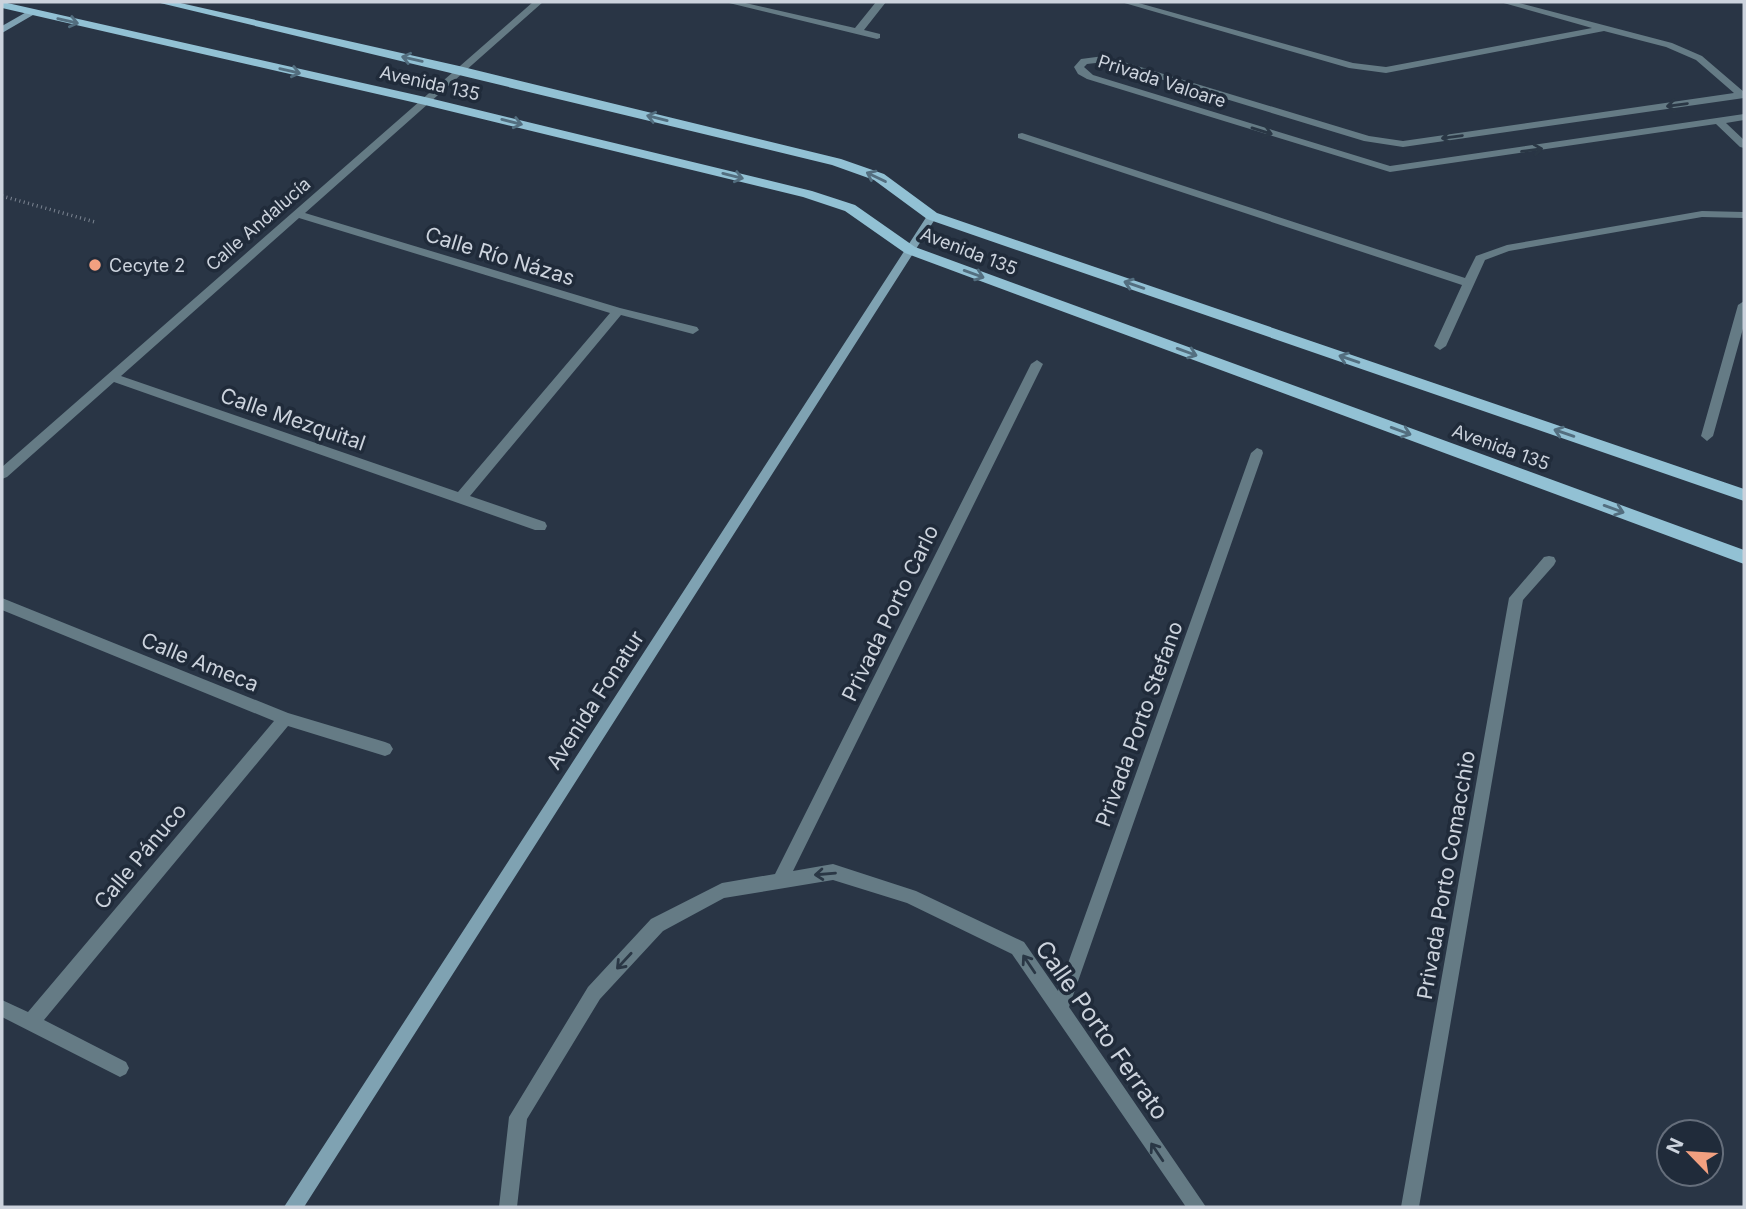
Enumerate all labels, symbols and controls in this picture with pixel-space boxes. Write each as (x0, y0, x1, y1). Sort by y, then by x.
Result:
one-way arrow (56, 15, 79, 28)
street label: Privada Valoare (1095, 50, 1229, 112)
one-way arrow (401, 52, 424, 65)
street label: Avenida 135 (378, 61, 482, 105)
one-way arrow (278, 64, 301, 78)
one-way arrow (1666, 98, 1689, 111)
one-way arrow (646, 111, 669, 124)
one-way arrow (500, 116, 523, 129)
one-way arrow (1251, 125, 1273, 138)
one-way arrow (1441, 131, 1463, 144)
one-way arrow (1520, 143, 1543, 156)
one-way arrow (721, 170, 744, 183)
one-way arrow (866, 170, 887, 183)
street label: Calle Andalucía (202, 173, 314, 275)
street label: Calle Río Názas (422, 221, 578, 291)
street label: Avenida 135 (918, 223, 1020, 279)
place label: Cecyte 2 (109, 255, 185, 276)
marker: Cecyte 2 (87, 257, 103, 273)
one-way arrow (962, 269, 984, 281)
one-way arrow (1123, 278, 1145, 290)
one-way arrow (1176, 347, 1198, 360)
one-way arrow (1338, 352, 1360, 364)
street label: Calle Mezquital (217, 382, 369, 456)
street label: Avenida 135 (1449, 420, 1553, 474)
one-way arrow (1389, 426, 1411, 438)
one-way arrow (1553, 426, 1575, 438)
one-way arrow (1603, 504, 1625, 516)
street label: Privada Porto Carlo (836, 521, 944, 705)
street label: Privada Porto Stefano (1090, 618, 1188, 830)
street label: Avenida Fonatur (541, 626, 649, 774)
street label: Calle Ameca (138, 627, 262, 697)
street label: Privada Porto Comacchio (1412, 749, 1480, 1001)
street label: Calle Pánuco (89, 798, 191, 914)
one-way arrow (814, 868, 837, 881)
street label: Calle Porto Ferrato (1029, 935, 1175, 1125)
one-way arrow (615, 952, 632, 969)
one-way arrow (1022, 955, 1036, 974)
north arrow (1655, 1118, 1725, 1188)
text: N (1662, 1135, 1689, 1157)
one-way arrow (1150, 1143, 1164, 1162)

